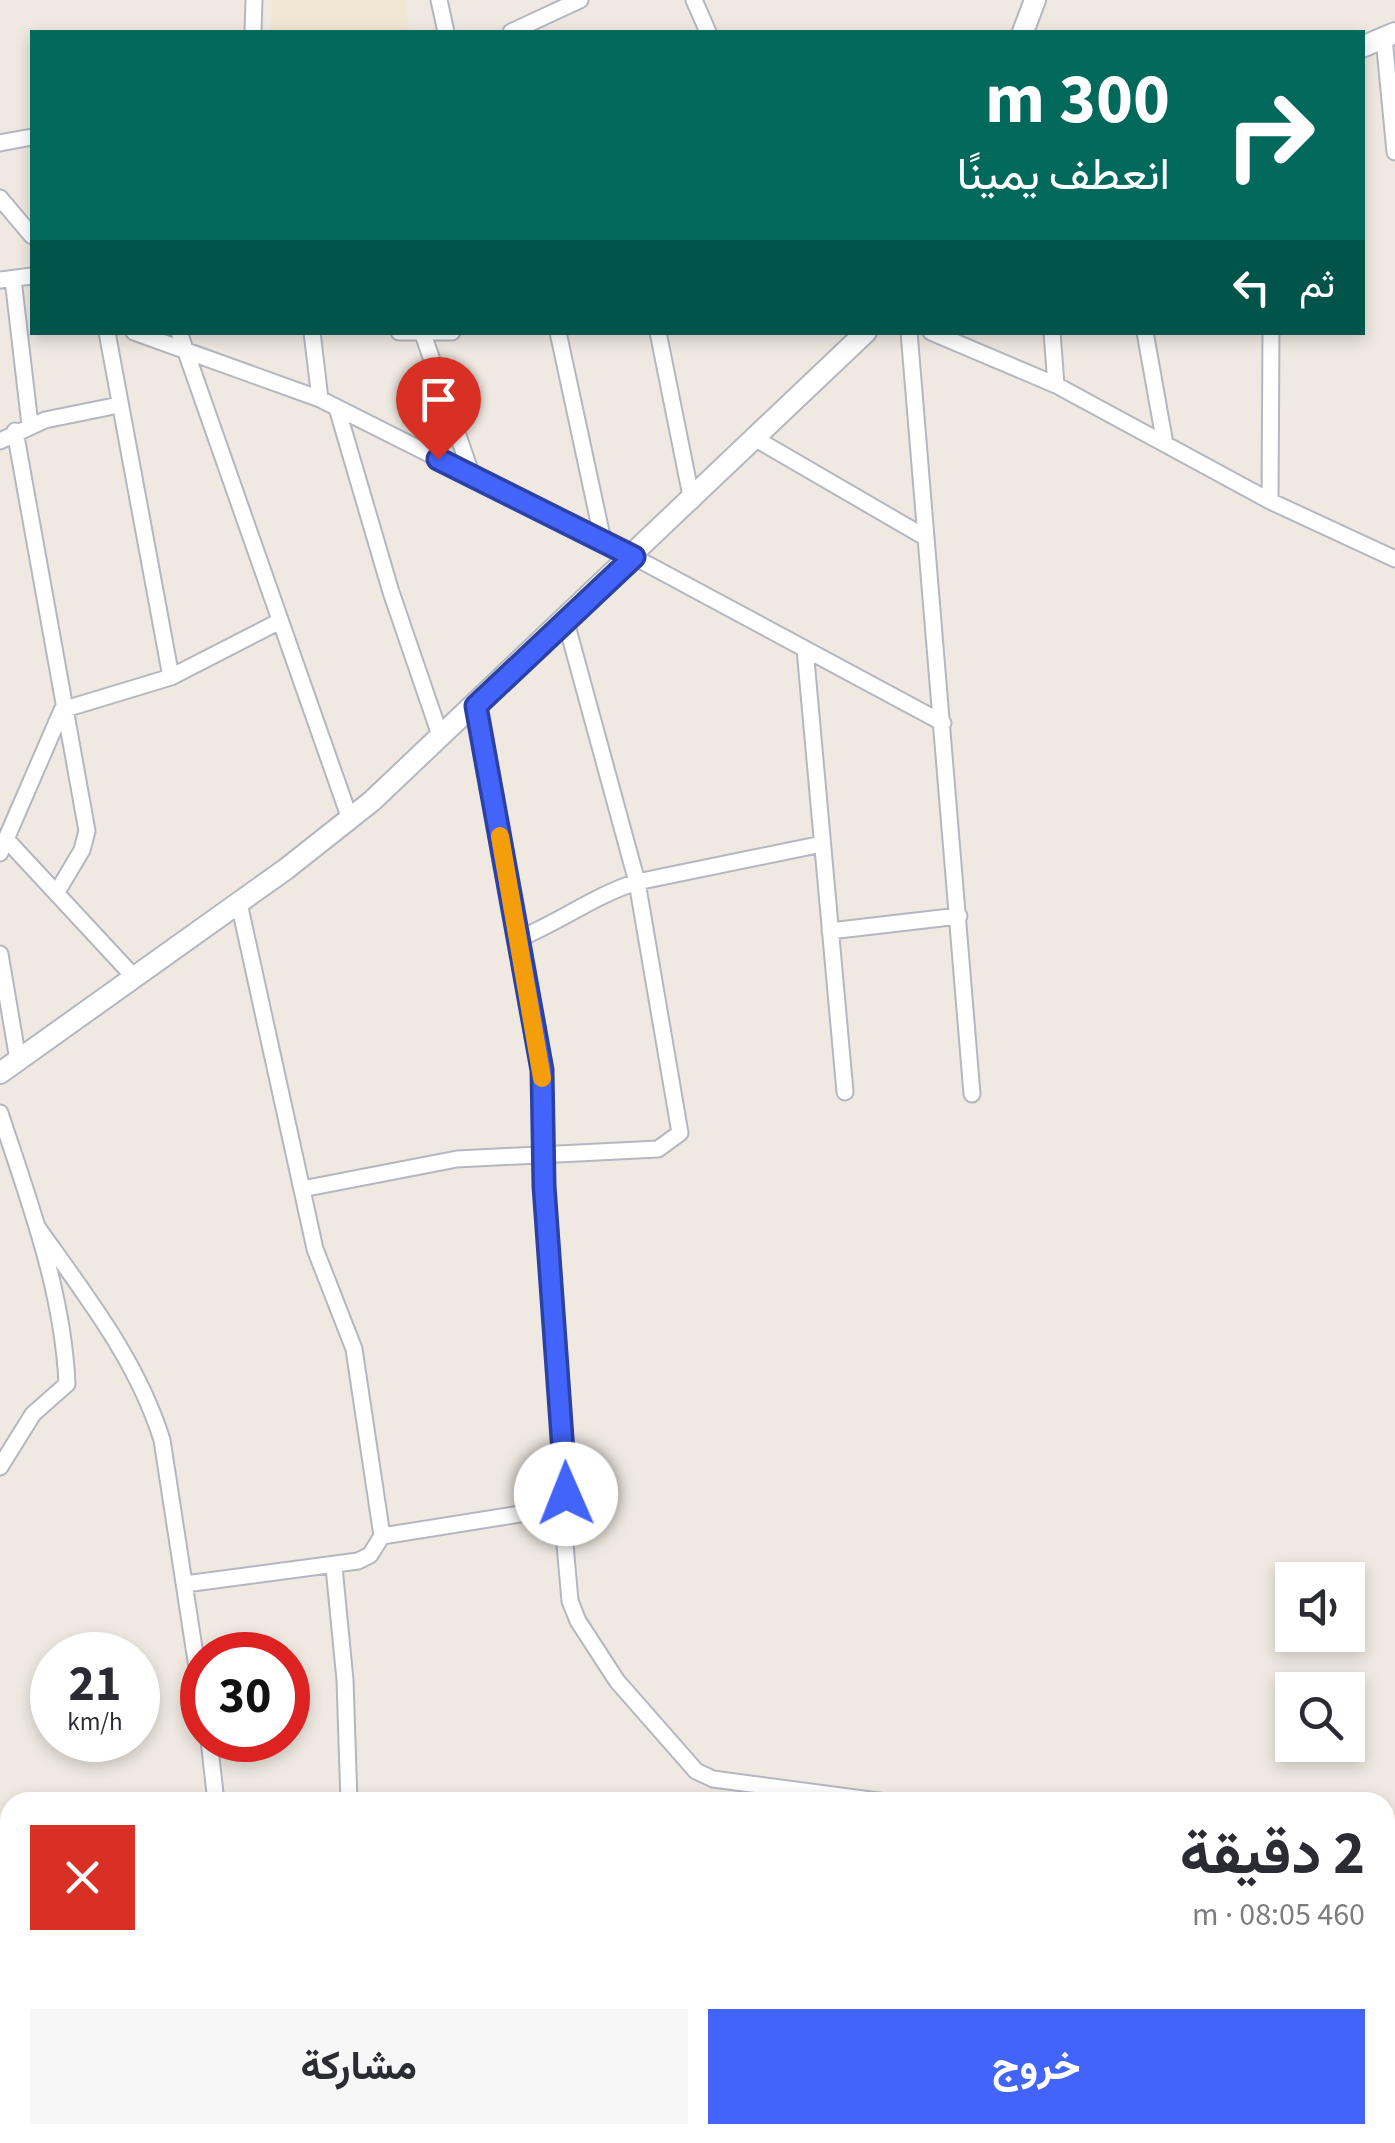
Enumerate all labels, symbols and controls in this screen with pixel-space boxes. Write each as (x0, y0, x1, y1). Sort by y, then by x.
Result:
text: 300 m (985, 50, 1170, 150)
icon: right (1205, 70, 1335, 200)
text: انعطف يمينًا (957, 143, 1170, 207)
text: ثم (1299, 258, 1335, 312)
icon: left (1224, 260, 1279, 315)
pin (396, 357, 481, 460)
icon: arrive (411, 372, 466, 427)
position arrow (514, 1442, 618, 1546)
map controls (1275, 1562, 1365, 1762)
button: sound (1275, 1562, 1365, 1652)
speed limit sign: 30 (180, 1632, 310, 1762)
text: 21 (69, 1649, 121, 1720)
button: search (1275, 1672, 1365, 1762)
text: km/h (67, 1704, 123, 1740)
text: 2 دقيقة (1180, 1812, 1365, 1897)
button: close (30, 1825, 135, 1930)
text: 460 m · 08:05 (1192, 1892, 1365, 1938)
button: مشاركة (30, 2009, 688, 2124)
button: خروج (708, 2009, 1365, 2124)

